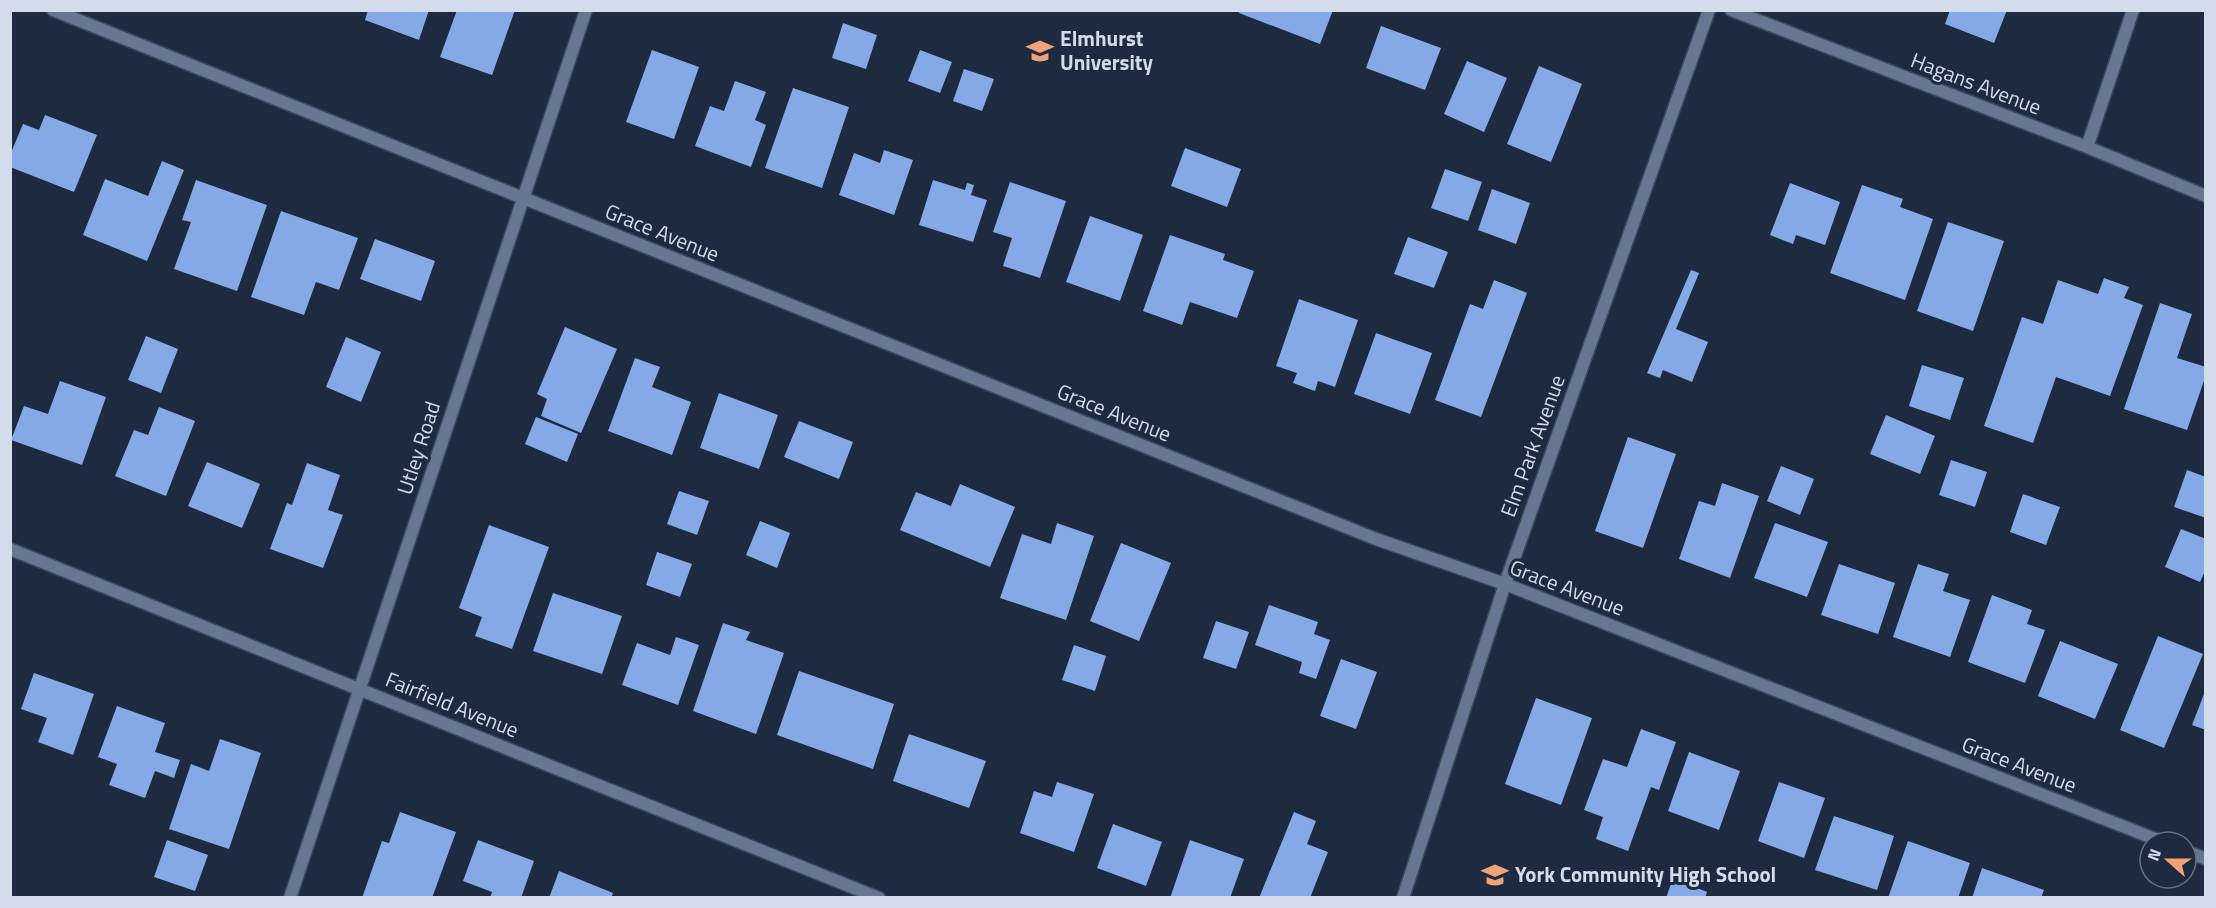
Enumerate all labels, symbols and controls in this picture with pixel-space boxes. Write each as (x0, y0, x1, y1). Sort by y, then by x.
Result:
place label: Elmhurst University (1060, 22, 1153, 78)
school or university icon: Elmhurst University (1025, 36, 1055, 66)
street label: Hagans Avenue (1906, 44, 2046, 123)
street label: Grace Avenue (600, 195, 724, 270)
street label: Elm Park Avenue (1492, 370, 1573, 521)
street label: Grace Avenue (1052, 375, 1176, 450)
street label: Utley Road (388, 397, 448, 498)
street label: Grace Avenue (1505, 551, 1629, 624)
street label: Fairfield Avenue (381, 663, 524, 745)
street label: Grace Avenue (1957, 728, 2081, 801)
north arrow (2138, 830, 2198, 890)
text: N (2141, 845, 2167, 864)
place label: York Community High School (1515, 858, 1776, 890)
school or university icon: York Community High School (1480, 860, 1510, 890)

